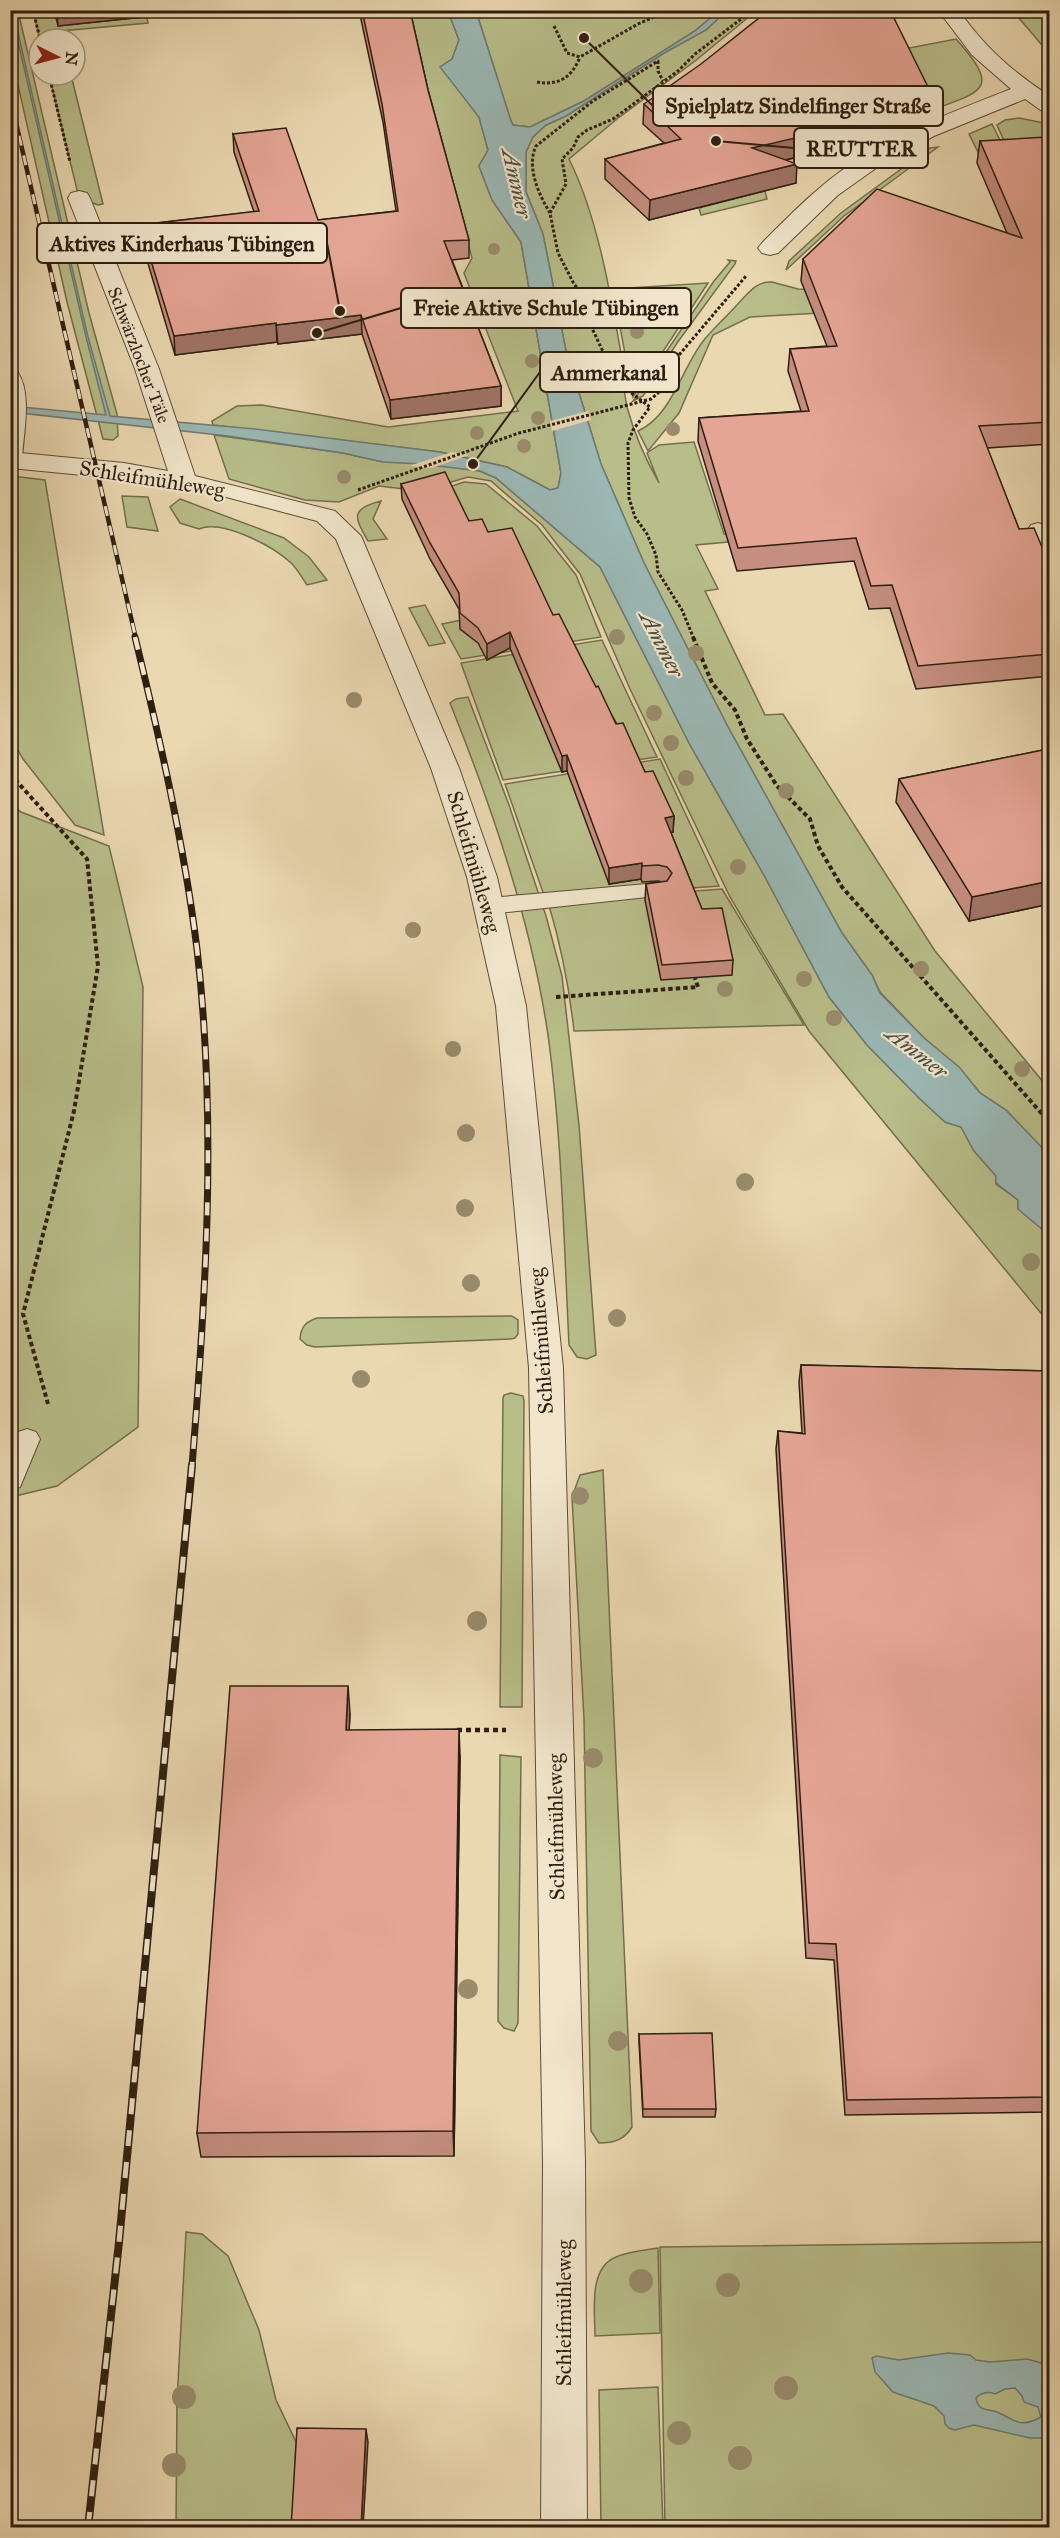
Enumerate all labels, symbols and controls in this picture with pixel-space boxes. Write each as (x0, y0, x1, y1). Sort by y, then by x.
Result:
north arrow (27, 27, 87, 87)
text: N (61, 51, 82, 67)
callout: Spielplatz Sindelfinger Straße (653, 86, 943, 126)
text: Spielplatz Sindelfinger Straße (665, 92, 931, 119)
callout: REUTTER (794, 128, 928, 168)
text: REUTTER (806, 135, 918, 162)
water label: Ammer (495, 143, 539, 223)
callout: Aktives Kinderhaus Tübingen (37, 223, 327, 263)
text: Aktives Kinderhaus Tübingen (47, 230, 315, 257)
street label: Schwärzlocher Täle (103, 284, 175, 426)
callout: Freie Aktive Schule Tübingen (401, 288, 691, 328)
text: Freie Aktive Schule Tübingen (413, 294, 679, 321)
callout: Ammerkanal (540, 352, 679, 392)
text: Ammerkanal (549, 359, 668, 386)
street label: Schleifmühleweg (78, 455, 227, 503)
water label: Ammer (633, 604, 691, 684)
street label: Schleifmühleweg (441, 788, 507, 936)
water label: Ammer (879, 1018, 955, 1086)
street label: Schleifmühleweg (523, 1267, 559, 1415)
street label: Schleifmühleweg (542, 1753, 570, 1901)
street label: Schleifmühleweg (551, 2239, 577, 2386)

